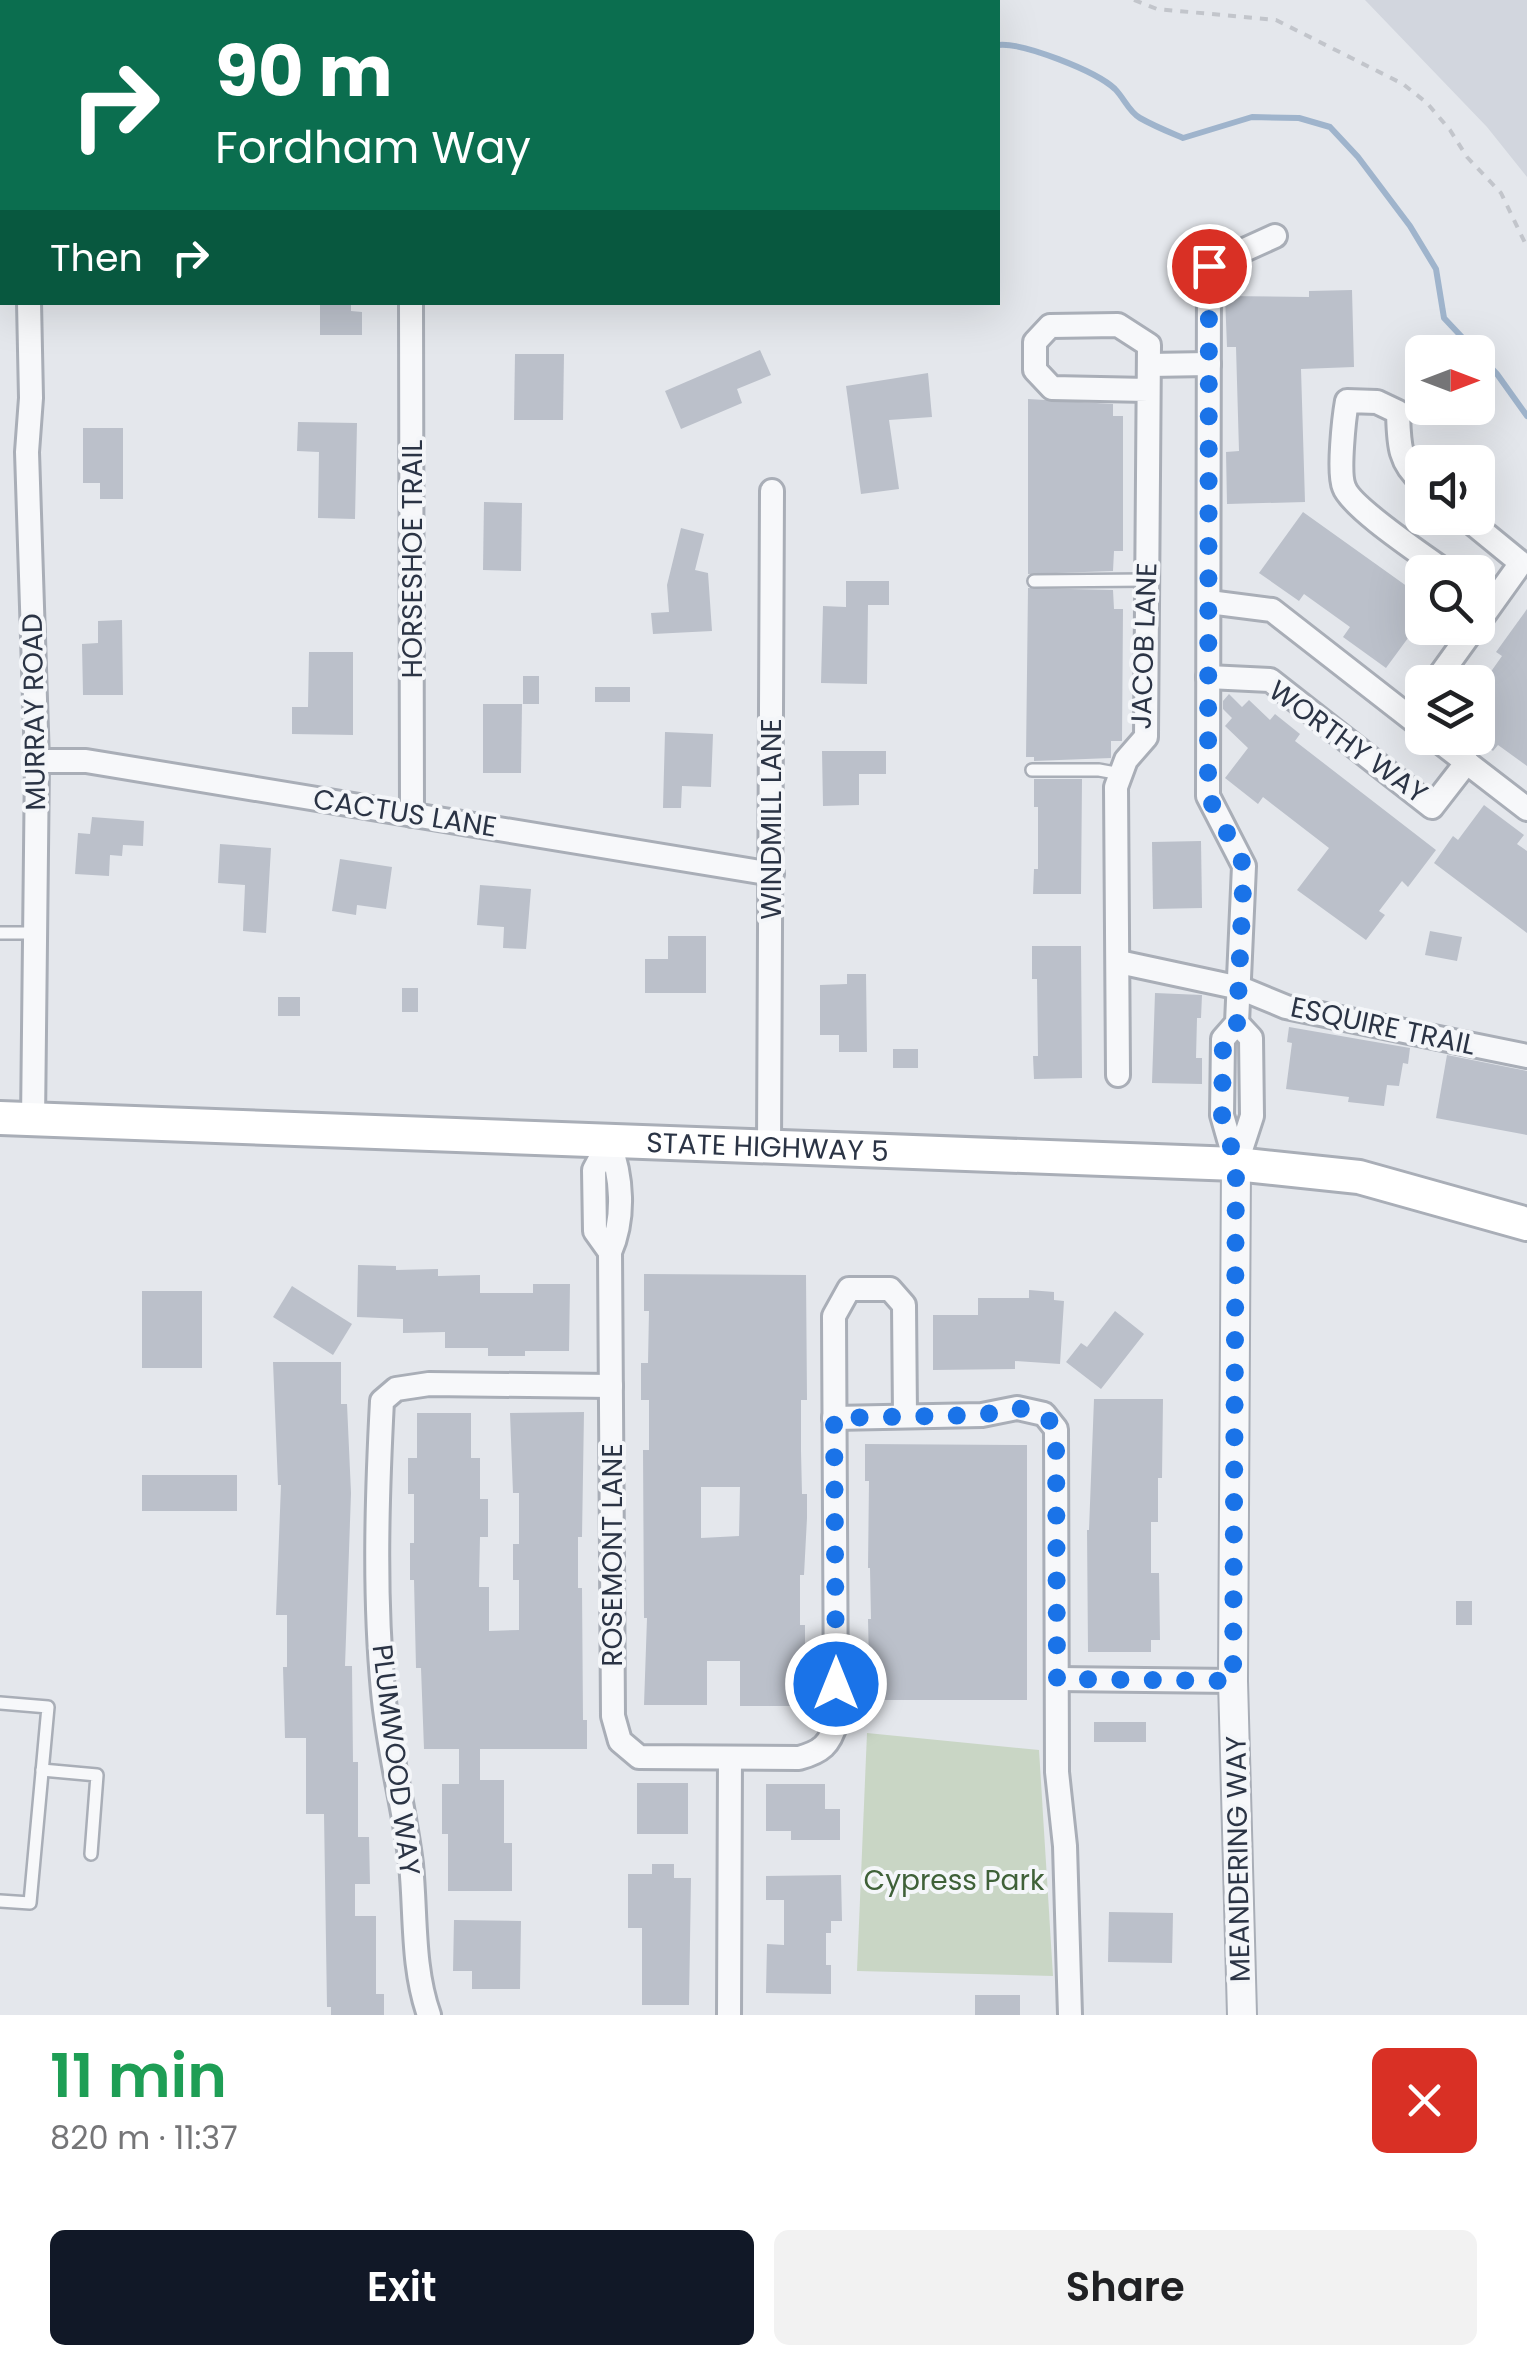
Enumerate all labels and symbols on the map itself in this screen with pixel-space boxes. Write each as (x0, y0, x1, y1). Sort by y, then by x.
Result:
pin (1167, 224, 1252, 309)
north arrow (1405, 335, 1495, 425)
street label: HORSESHOE TRAIL (393, 440, 432, 678)
street label: JACOB LANE (1122, 562, 1166, 730)
street label: MURRAY ROAD (13, 613, 55, 811)
street label: WORTHY WAY (1261, 671, 1435, 813)
street label: WINDMILL LANE (752, 718, 791, 920)
street label: CACTUS LANE (311, 779, 499, 847)
street label: ESQUIRE TRAIL (1287, 987, 1479, 1065)
street label: STATE HIGHWAY 5 (646, 1123, 889, 1171)
street label: ROSEMONT LANE (593, 1443, 632, 1667)
position arrow (784, 1632, 888, 1736)
street label: PLUMWOOD WAY (362, 1642, 430, 1878)
street label: MEANDERING WAY (1216, 1735, 1260, 1983)
park label: Cypress Park (864, 1861, 1045, 1900)

